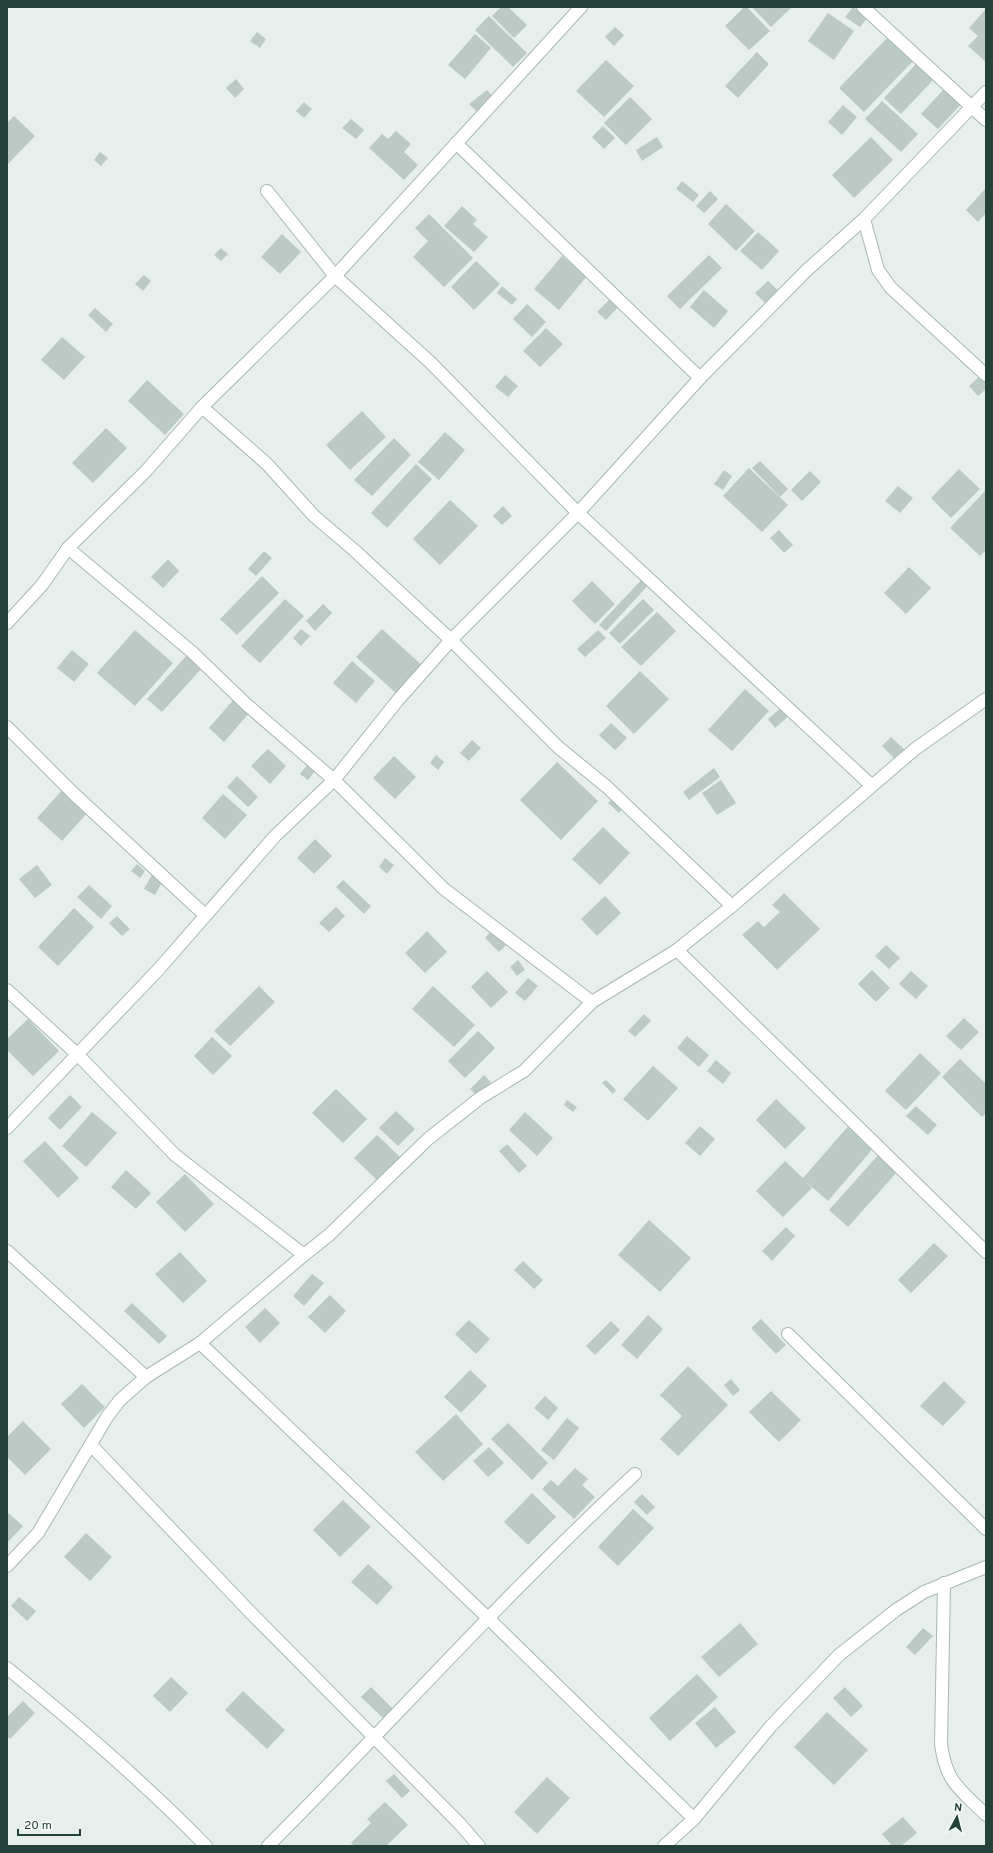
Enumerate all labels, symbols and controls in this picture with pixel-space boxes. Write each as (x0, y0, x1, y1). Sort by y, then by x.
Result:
north arrow (937, 1797, 977, 1837)
text: N (953, 1801, 963, 1815)
scale bar (18, 1811, 80, 1837)
text: 20 m (24, 1818, 52, 1834)

